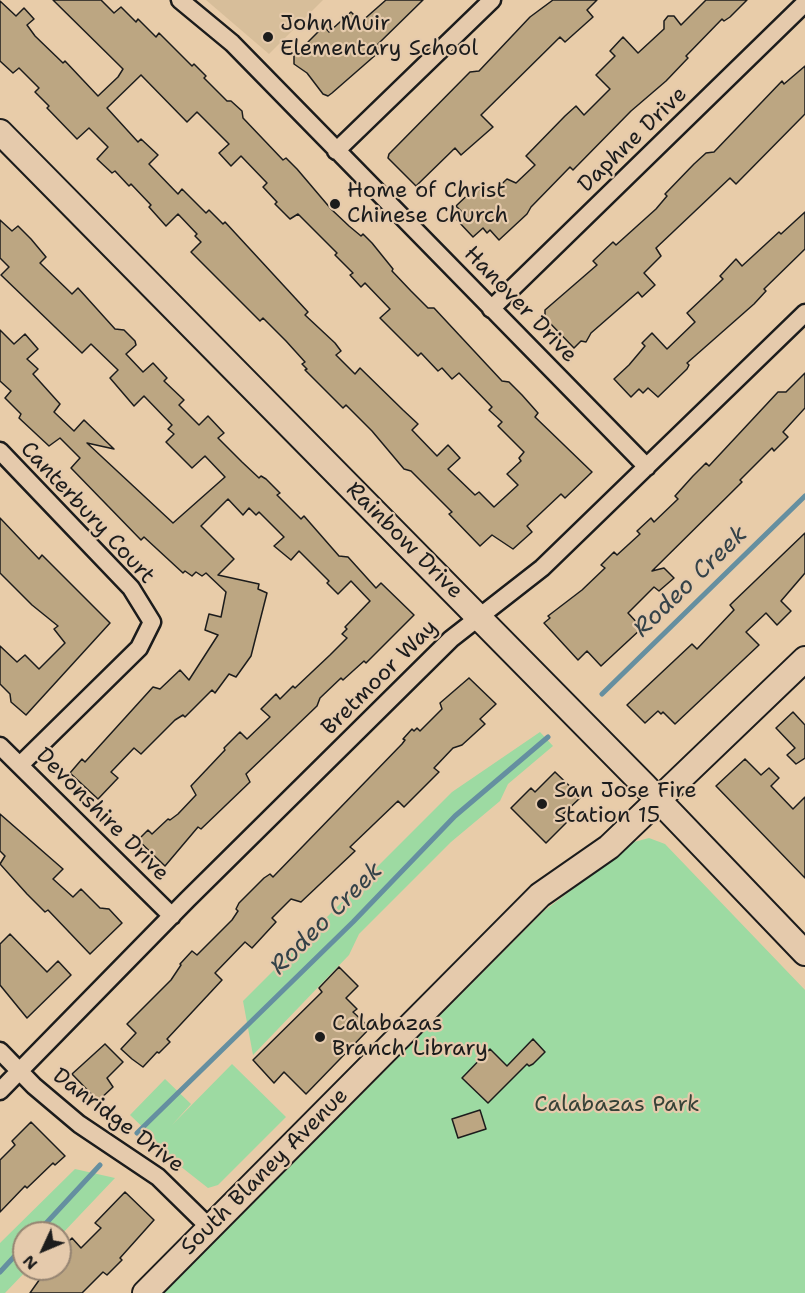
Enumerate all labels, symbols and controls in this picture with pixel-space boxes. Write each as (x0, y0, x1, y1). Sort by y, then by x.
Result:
place label: John Muir Elementary School (280, 11, 478, 62)
marker: John Muir Elementary School (261, 30, 275, 44)
street label: Daphne Drive (573, 82, 693, 198)
place label: Home of Christ Chinese Church (347, 178, 508, 230)
marker: Home of Christ Chinese Church (328, 197, 342, 211)
street label: Hanover Drive (458, 241, 582, 369)
street label: Canterbury Court (14, 436, 160, 590)
street label: Rainbow Drive (340, 477, 468, 605)
water label: Rodeo Creek (628, 520, 754, 644)
street label: Bretmoor Way (317, 615, 443, 741)
street label: Devonshire Drive (30, 743, 174, 887)
place label: San Jose Fire Station 15 (554, 778, 697, 830)
marker: San Jose Fire Station 15 (535, 797, 549, 811)
water label: Rodeo Creek (265, 857, 389, 981)
place label: Calabazas Branch Library (332, 1011, 488, 1062)
marker: Calabazas Branch Library (313, 1030, 327, 1044)
street label: Danridge Drive (47, 1063, 189, 1179)
street label: South Blaney Avenue (176, 1083, 354, 1261)
park label: Calabazas Park (534, 1092, 700, 1118)
north arrow (12, 1221, 72, 1281)
text: N (18, 1251, 42, 1274)

